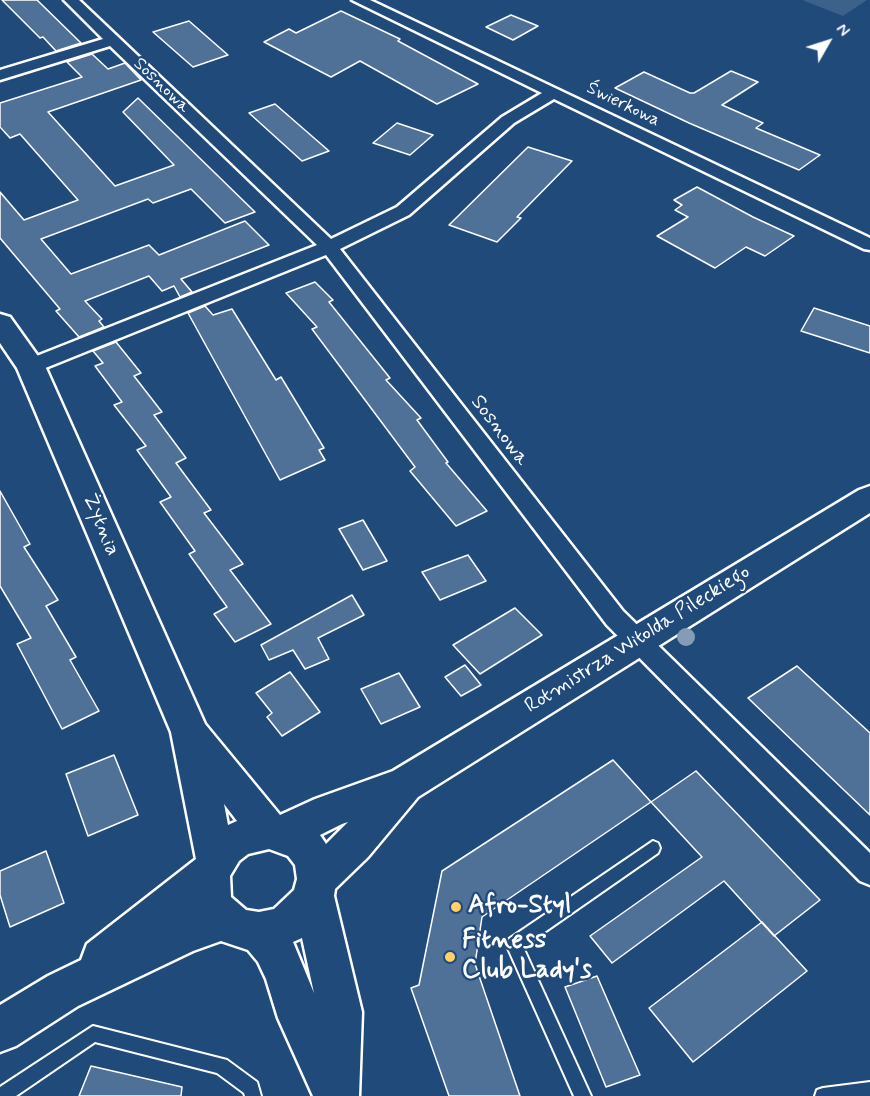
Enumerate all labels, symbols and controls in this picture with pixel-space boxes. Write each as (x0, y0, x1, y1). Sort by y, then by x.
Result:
north arrow (798, 12, 858, 72)
text: N (831, 20, 854, 41)
street label: Sosnowa (128, 54, 194, 118)
street label: Świerkowa (583, 78, 663, 132)
street label: Sosnowa (464, 391, 534, 471)
street label: Żytnia (76, 490, 124, 560)
street label: Rotmistrza Witolda Pileckiego (521, 560, 755, 720)
place label: Afro-Styl (468, 891, 571, 923)
marker: Afro-Styl (449, 900, 463, 914)
place label: Fitness Club Lady's (462, 926, 592, 988)
marker: Fitness Club Lady's (443, 950, 457, 964)

